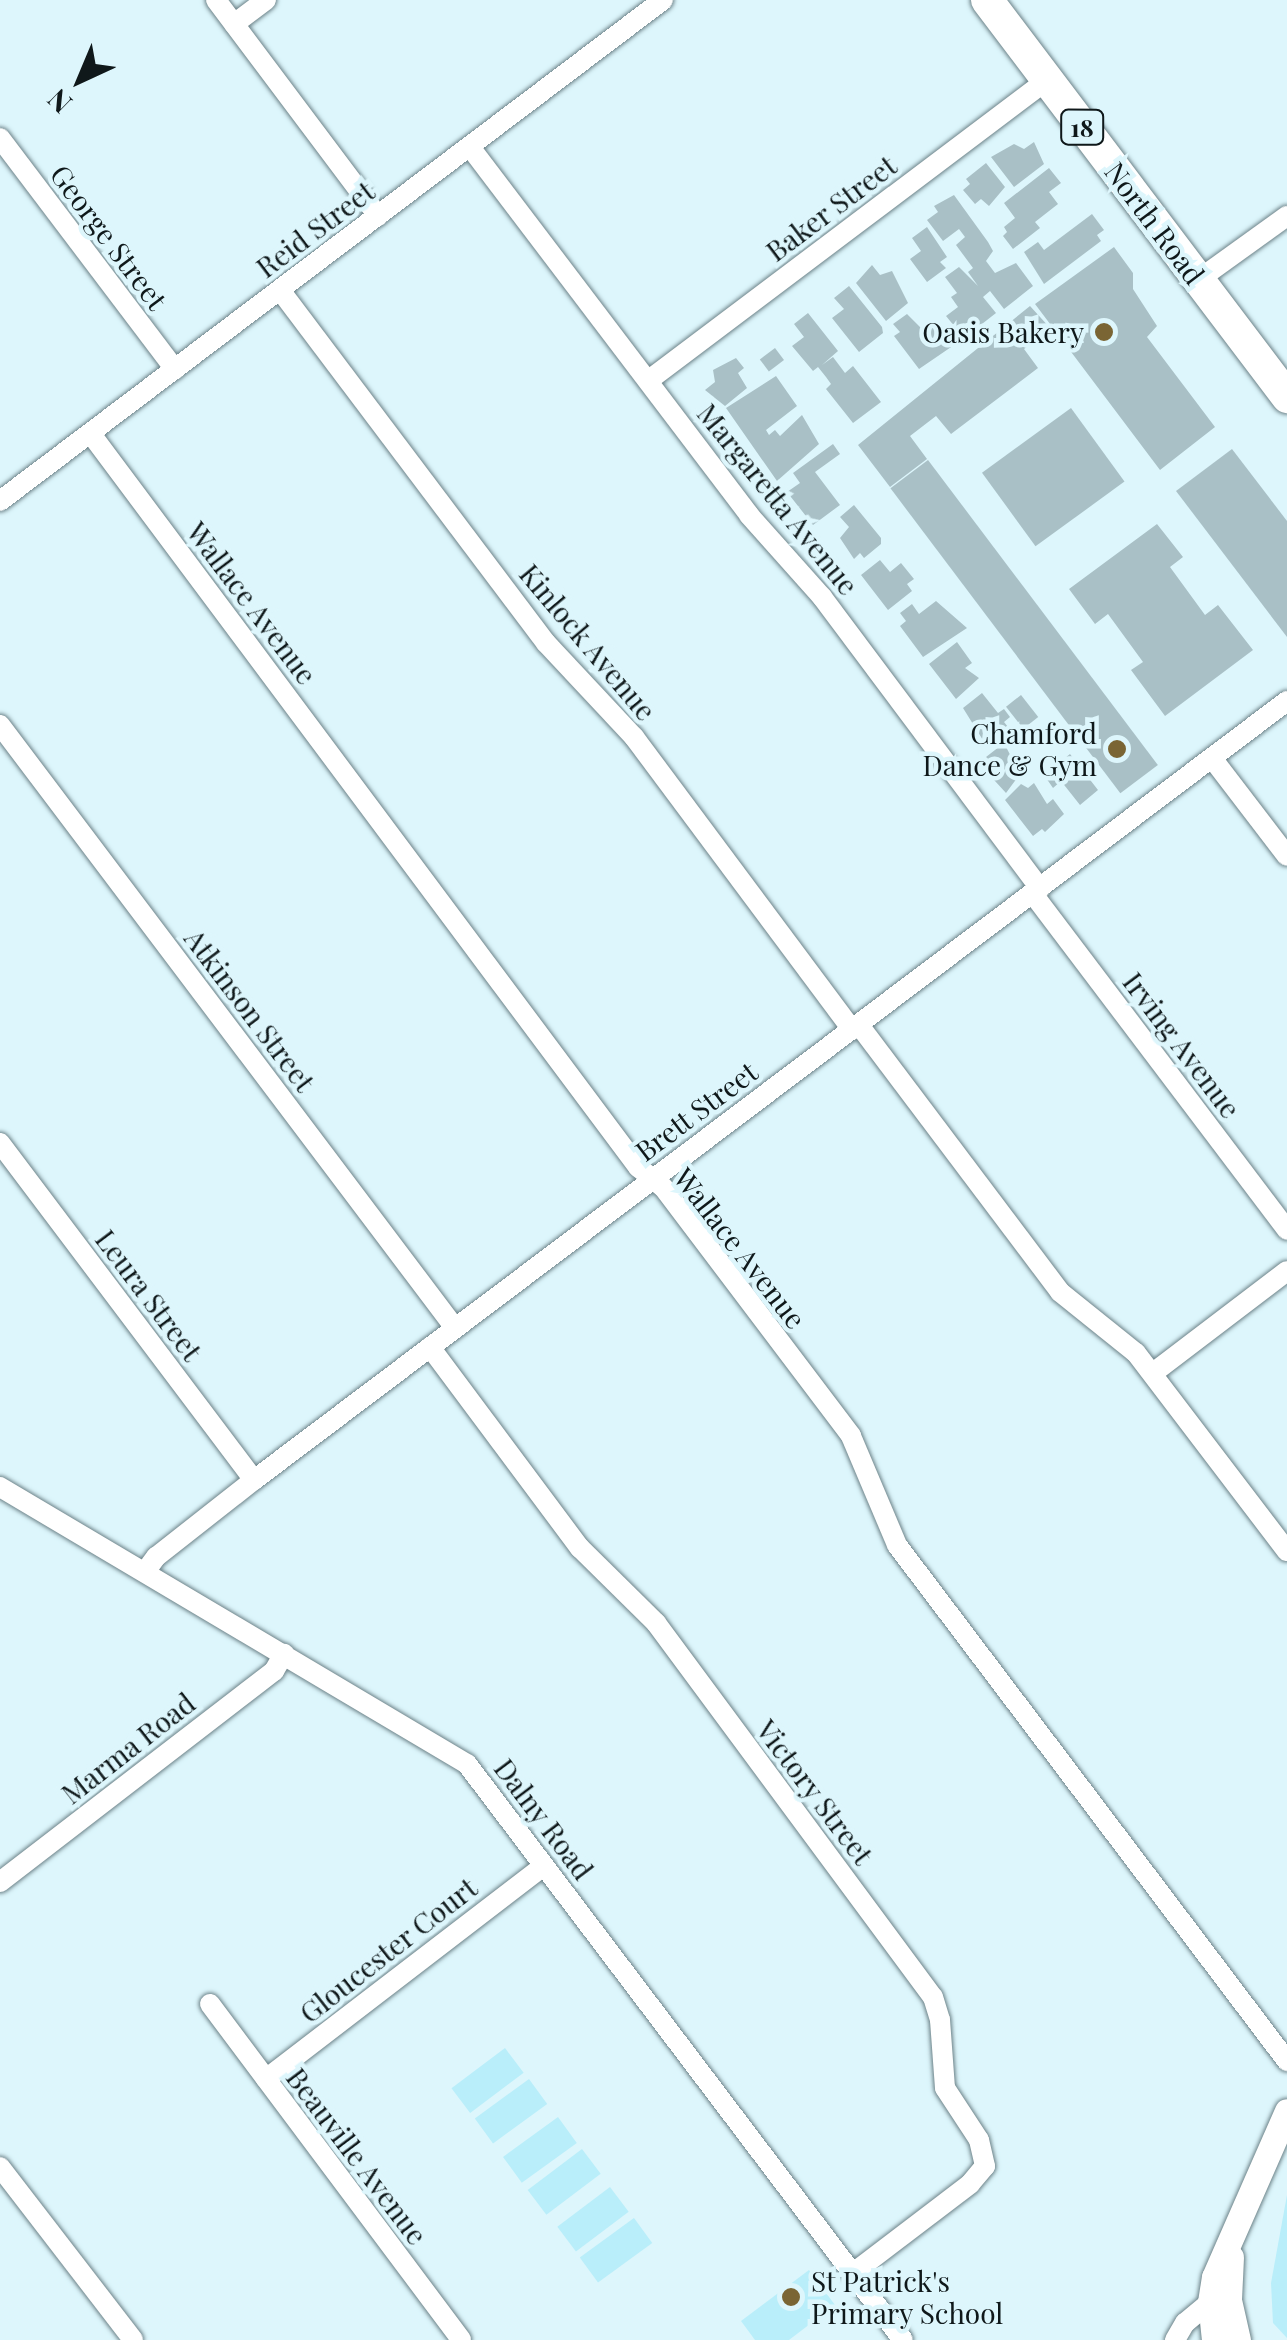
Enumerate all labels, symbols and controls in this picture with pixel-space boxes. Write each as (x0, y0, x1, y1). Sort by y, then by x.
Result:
north arrow (30, 30, 130, 130)
text: N (39, 82, 79, 122)
road number: 18 (1060, 107, 1104, 147)
street label: Baker Street (759, 148, 903, 268)
street label: North Road (1098, 155, 1212, 291)
street label: George Street (44, 158, 174, 316)
street label: Reid Street (249, 174, 381, 284)
place label: Oasis Bakery (922, 315, 1084, 349)
marker: Oasis Bakery (1093, 321, 1115, 343)
street label: Margaretta Avenue (690, 396, 866, 602)
street label: Wallace Avenue (180, 515, 324, 691)
street label: Kinlock Avenue (513, 557, 663, 727)
place label: Chamford Dance & Gym (923, 716, 1097, 782)
marker: Chamford Dance & Gym (1106, 738, 1128, 760)
street label: Atkinson Street (178, 922, 322, 1098)
street label: Irving Avenue (1116, 965, 1248, 1125)
street label: Brett Street (628, 1054, 764, 1168)
street label: Wallace Avenue (667, 1161, 813, 1335)
street label: Leura Street (89, 1223, 209, 1367)
street label: Marma Road (55, 1685, 201, 1811)
street label: Victory Street (750, 1713, 880, 1871)
street label: Dalny Road (487, 1752, 601, 1886)
street label: Gloucester Court (293, 1870, 483, 2030)
street label: Beauville Avenue (279, 2061, 435, 2251)
place label: St Patrick's Primary School (811, 2264, 1004, 2330)
marker: St Patrick's Primary School (780, 2286, 802, 2308)

